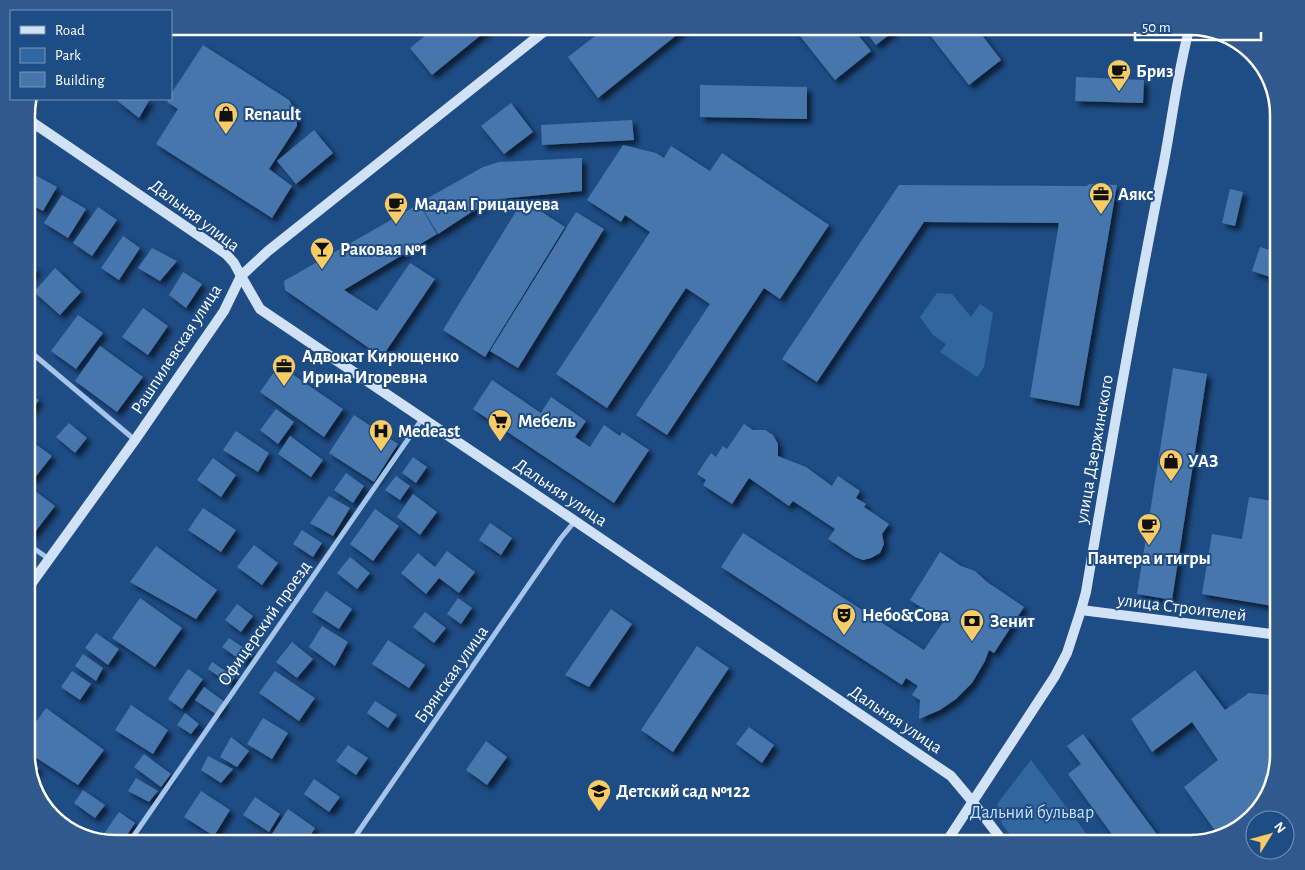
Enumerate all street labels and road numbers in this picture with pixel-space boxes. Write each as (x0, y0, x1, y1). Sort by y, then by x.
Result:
street label: Дальняя улица (146, 176, 243, 255)
street label: Рашпилевская улица (128, 281, 225, 418)
street label: улица Дзержинского (1073, 373, 1117, 526)
street label: Дальняя улица (511, 455, 610, 530)
street label: Офицерский проезд (215, 558, 315, 689)
street label: улица Строителей (1115, 591, 1247, 625)
street label: Брянская улица (412, 623, 492, 726)
street label: Дальняя улица (846, 682, 945, 757)

